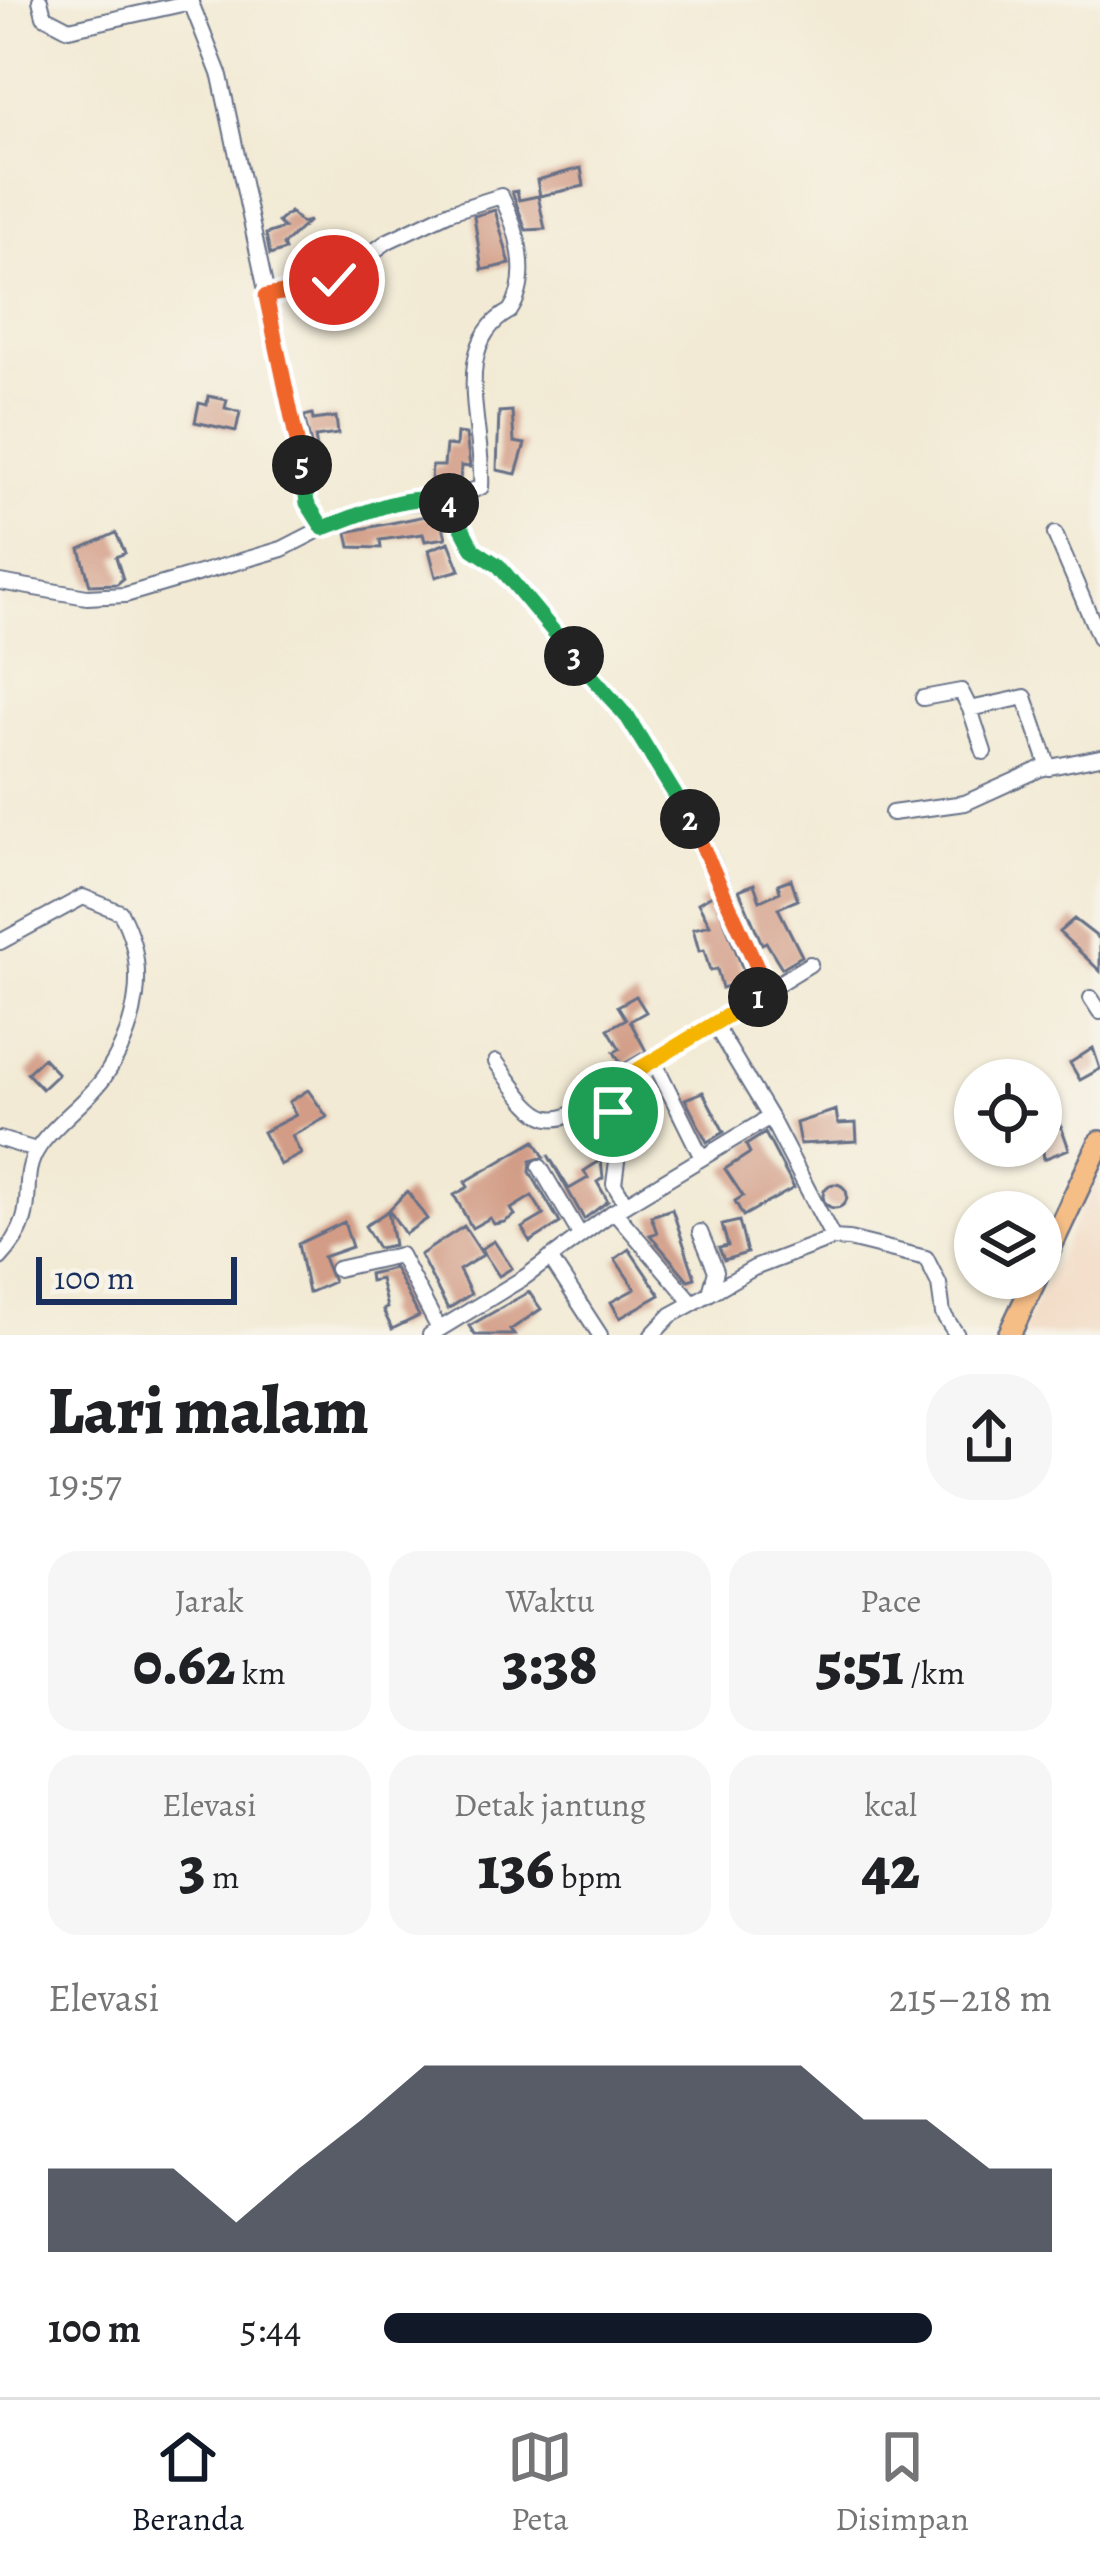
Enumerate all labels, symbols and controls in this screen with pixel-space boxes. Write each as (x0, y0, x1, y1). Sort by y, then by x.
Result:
pin (283, 229, 385, 331)
icon: check (301, 247, 367, 313)
pin: 5 (272, 435, 332, 495)
text: 5 (295, 442, 309, 487)
pin: 4 (419, 473, 479, 533)
text: 4 (441, 480, 457, 525)
pin: 3 (544, 626, 604, 686)
text: 3 (567, 633, 581, 678)
pin: 2 (660, 789, 720, 849)
text: 2 (682, 796, 698, 841)
pin: 1 (728, 967, 788, 1027)
text: 1 (752, 974, 764, 1019)
map controls (954, 1059, 1062, 1299)
button: locate (954, 1059, 1062, 1167)
pin (562, 1061, 664, 1163)
icon: arrive (580, 1079, 646, 1145)
button: layers (954, 1191, 1062, 1299)
scale bar (36, 1251, 237, 1304)
text: 100 m (54, 1255, 134, 1300)
text: Lari malam (48, 1366, 369, 1456)
button: share (926, 1374, 1052, 1500)
text: 19:57 (48, 1456, 122, 1509)
text: Jarak (175, 1578, 244, 1623)
text: Waktu (506, 1578, 594, 1623)
text: Pace (860, 1578, 921, 1623)
text: 0.62 (133, 1623, 235, 1705)
text: 3:38 (502, 1623, 598, 1705)
text: 5:51 (816, 1623, 904, 1705)
text: km (235, 1650, 286, 1695)
text: /km (904, 1650, 965, 1695)
text: Elevasi (162, 1782, 257, 1827)
text: Detak jantung (454, 1782, 646, 1827)
text: kcal (864, 1782, 917, 1827)
text: 3 (179, 1827, 205, 1909)
text: 136 (478, 1827, 554, 1909)
text: 42 (862, 1827, 920, 1909)
text: m (205, 1854, 239, 1899)
text: bpm (554, 1854, 622, 1899)
text: Elevasi (48, 1971, 160, 2024)
text: 215–218 m (889, 1971, 1052, 2024)
text: 100 m (48, 2302, 141, 2355)
text: 5:44 (240, 2302, 301, 2355)
tab: Beranda (131, 2424, 244, 2541)
tab: Peta (507, 2424, 573, 2541)
tab: Disimpan (835, 2424, 969, 2541)

